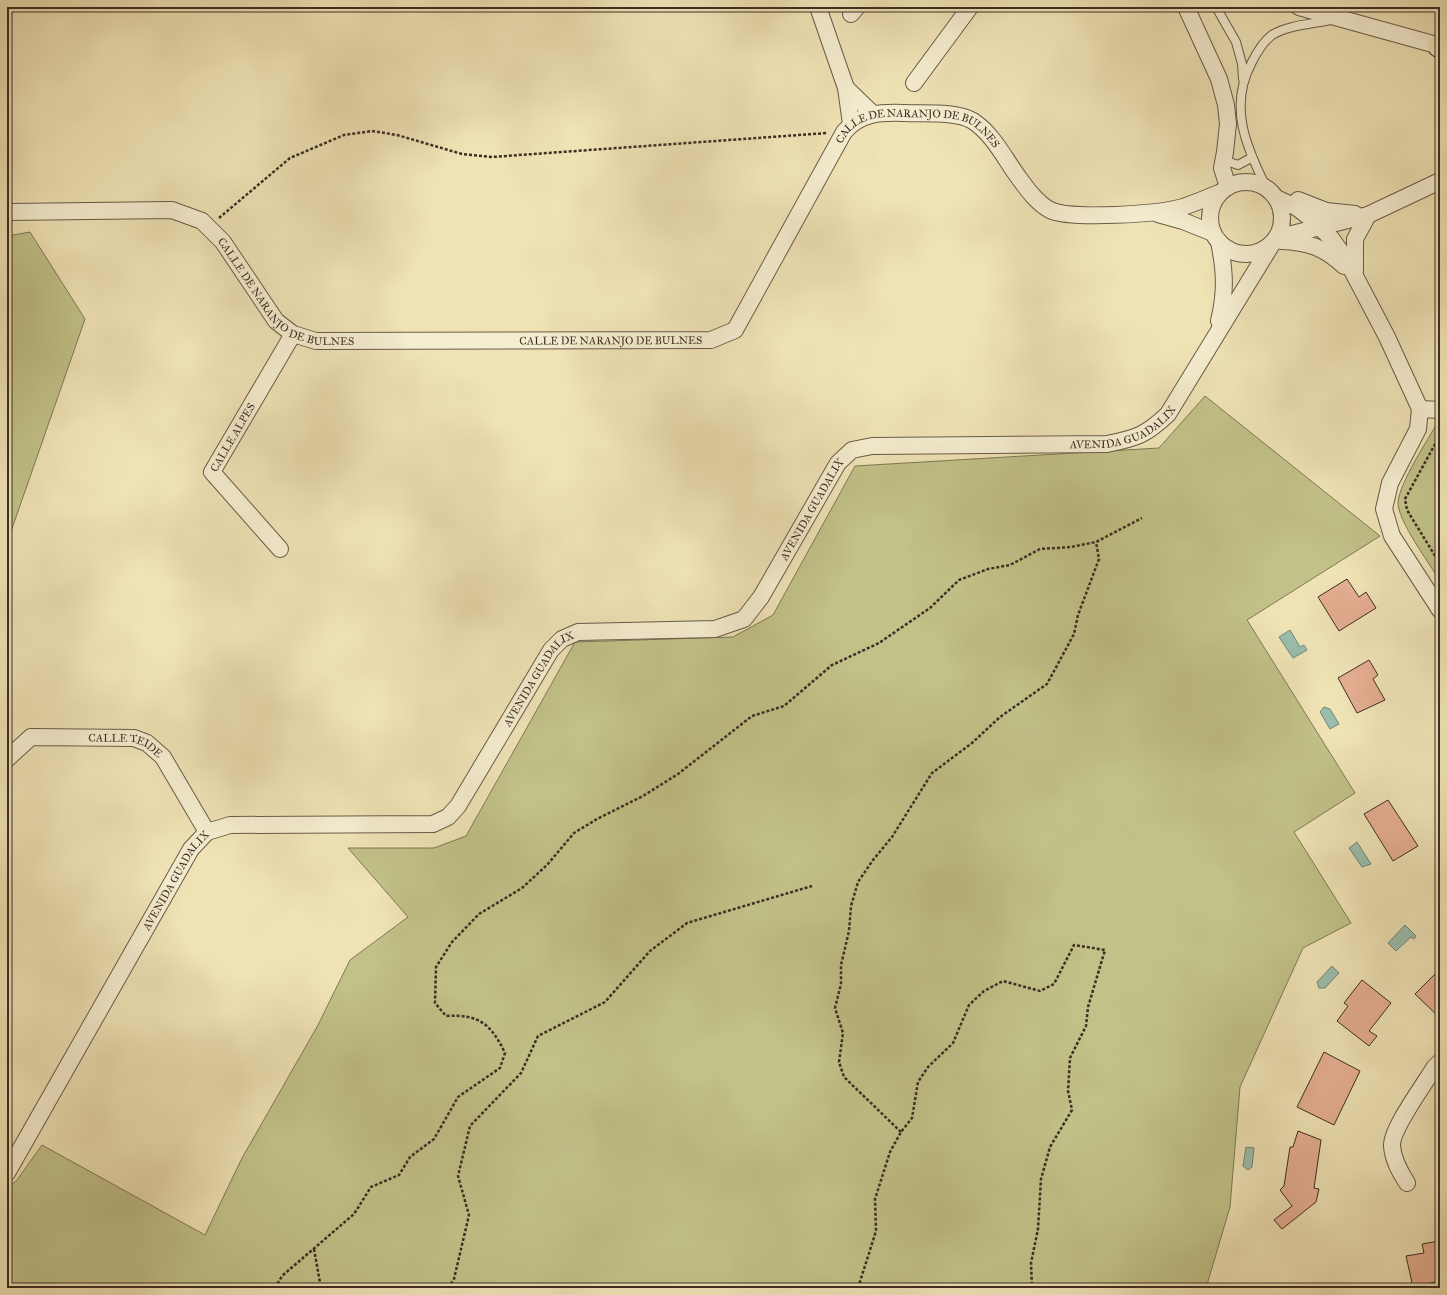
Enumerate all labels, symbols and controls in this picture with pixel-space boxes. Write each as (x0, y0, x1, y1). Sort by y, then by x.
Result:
text: CALLE DE NARANJO DE BULNES (833, 107, 1002, 150)
street label: CALLE DE NARANJO DE BULNES (826, 139, 1010, 159)
street label: CALLE DE NARANJO DE BULNES (215, 235, 354, 348)
street label: CALLE DE NARANJO DE BULNES (519, 334, 702, 348)
street label: CALLE ALPES (208, 401, 258, 474)
street label: AVENIDA GUADALIX (1069, 403, 1179, 451)
street label: AVENIDA GUADALIX (777, 455, 847, 564)
street label: AVENIDA GUADALIX (500, 628, 576, 730)
street label: CALLE TEIDE (88, 732, 165, 761)
street label: AVENIDA GUADALIX (140, 828, 212, 934)

